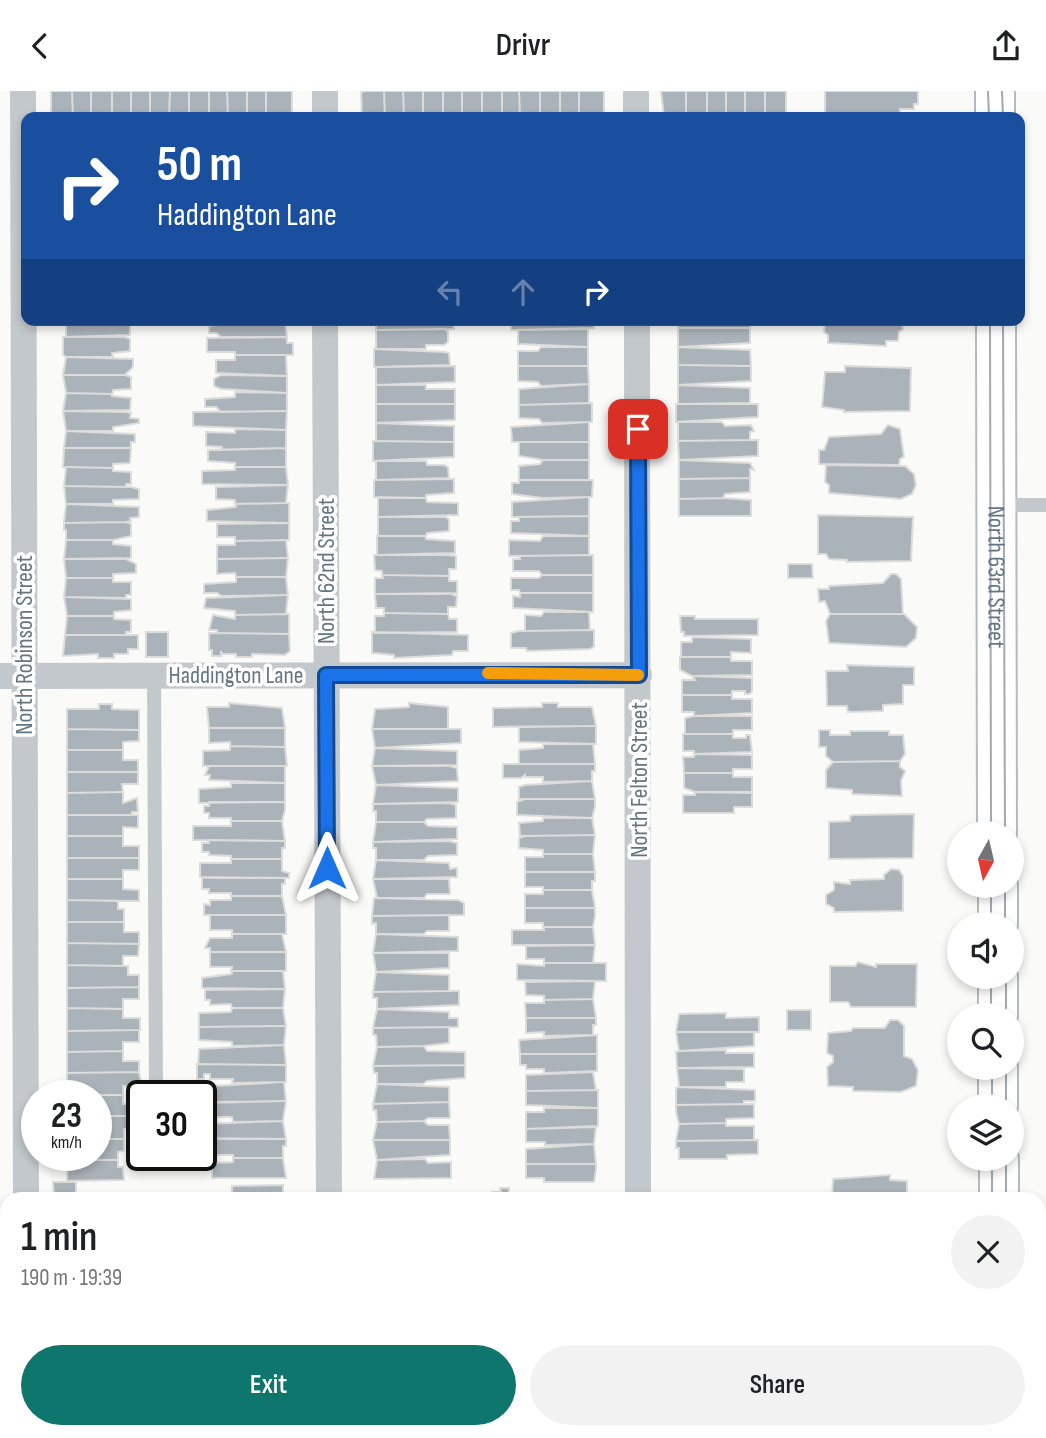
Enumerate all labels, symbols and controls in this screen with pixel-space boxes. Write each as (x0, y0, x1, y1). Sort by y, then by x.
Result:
text: Drivr (496, 26, 550, 65)
icon: back (21, 27, 59, 65)
icon: share (987, 27, 1025, 65)
text: 50 m (157, 136, 242, 195)
icon: right (42, 140, 133, 231)
text: Haddington Lane (157, 196, 337, 235)
icon: left (431, 273, 469, 311)
icon: ahead (504, 273, 542, 311)
icon: right (577, 273, 615, 311)
pin (608, 399, 668, 459)
icon: arrive (619, 410, 657, 448)
street label: North 62nd Street (312, 498, 341, 644)
street label: North 63rd Street (981, 506, 1011, 648)
street label: North Robinson Street (10, 555, 39, 735)
street label: Haddington Lane (169, 661, 303, 690)
street label: North Felton Street (625, 702, 654, 858)
north arrow (947, 821, 1024, 898)
map controls (947, 821, 1024, 1171)
position arrow (290, 831, 364, 905)
button: sound (947, 912, 1024, 989)
button: search (947, 1003, 1024, 1080)
speed limit sign: 30 (126, 1080, 217, 1171)
button: layers (947, 1094, 1024, 1171)
text: 23 (51, 1095, 82, 1138)
text: km/h (51, 1132, 82, 1153)
text: 1 min (21, 1212, 97, 1263)
button: close (951, 1215, 1025, 1289)
text: 190 m · 19:39 (21, 1264, 122, 1292)
button: Exit (21, 1345, 516, 1425)
button: Share (530, 1345, 1025, 1425)

